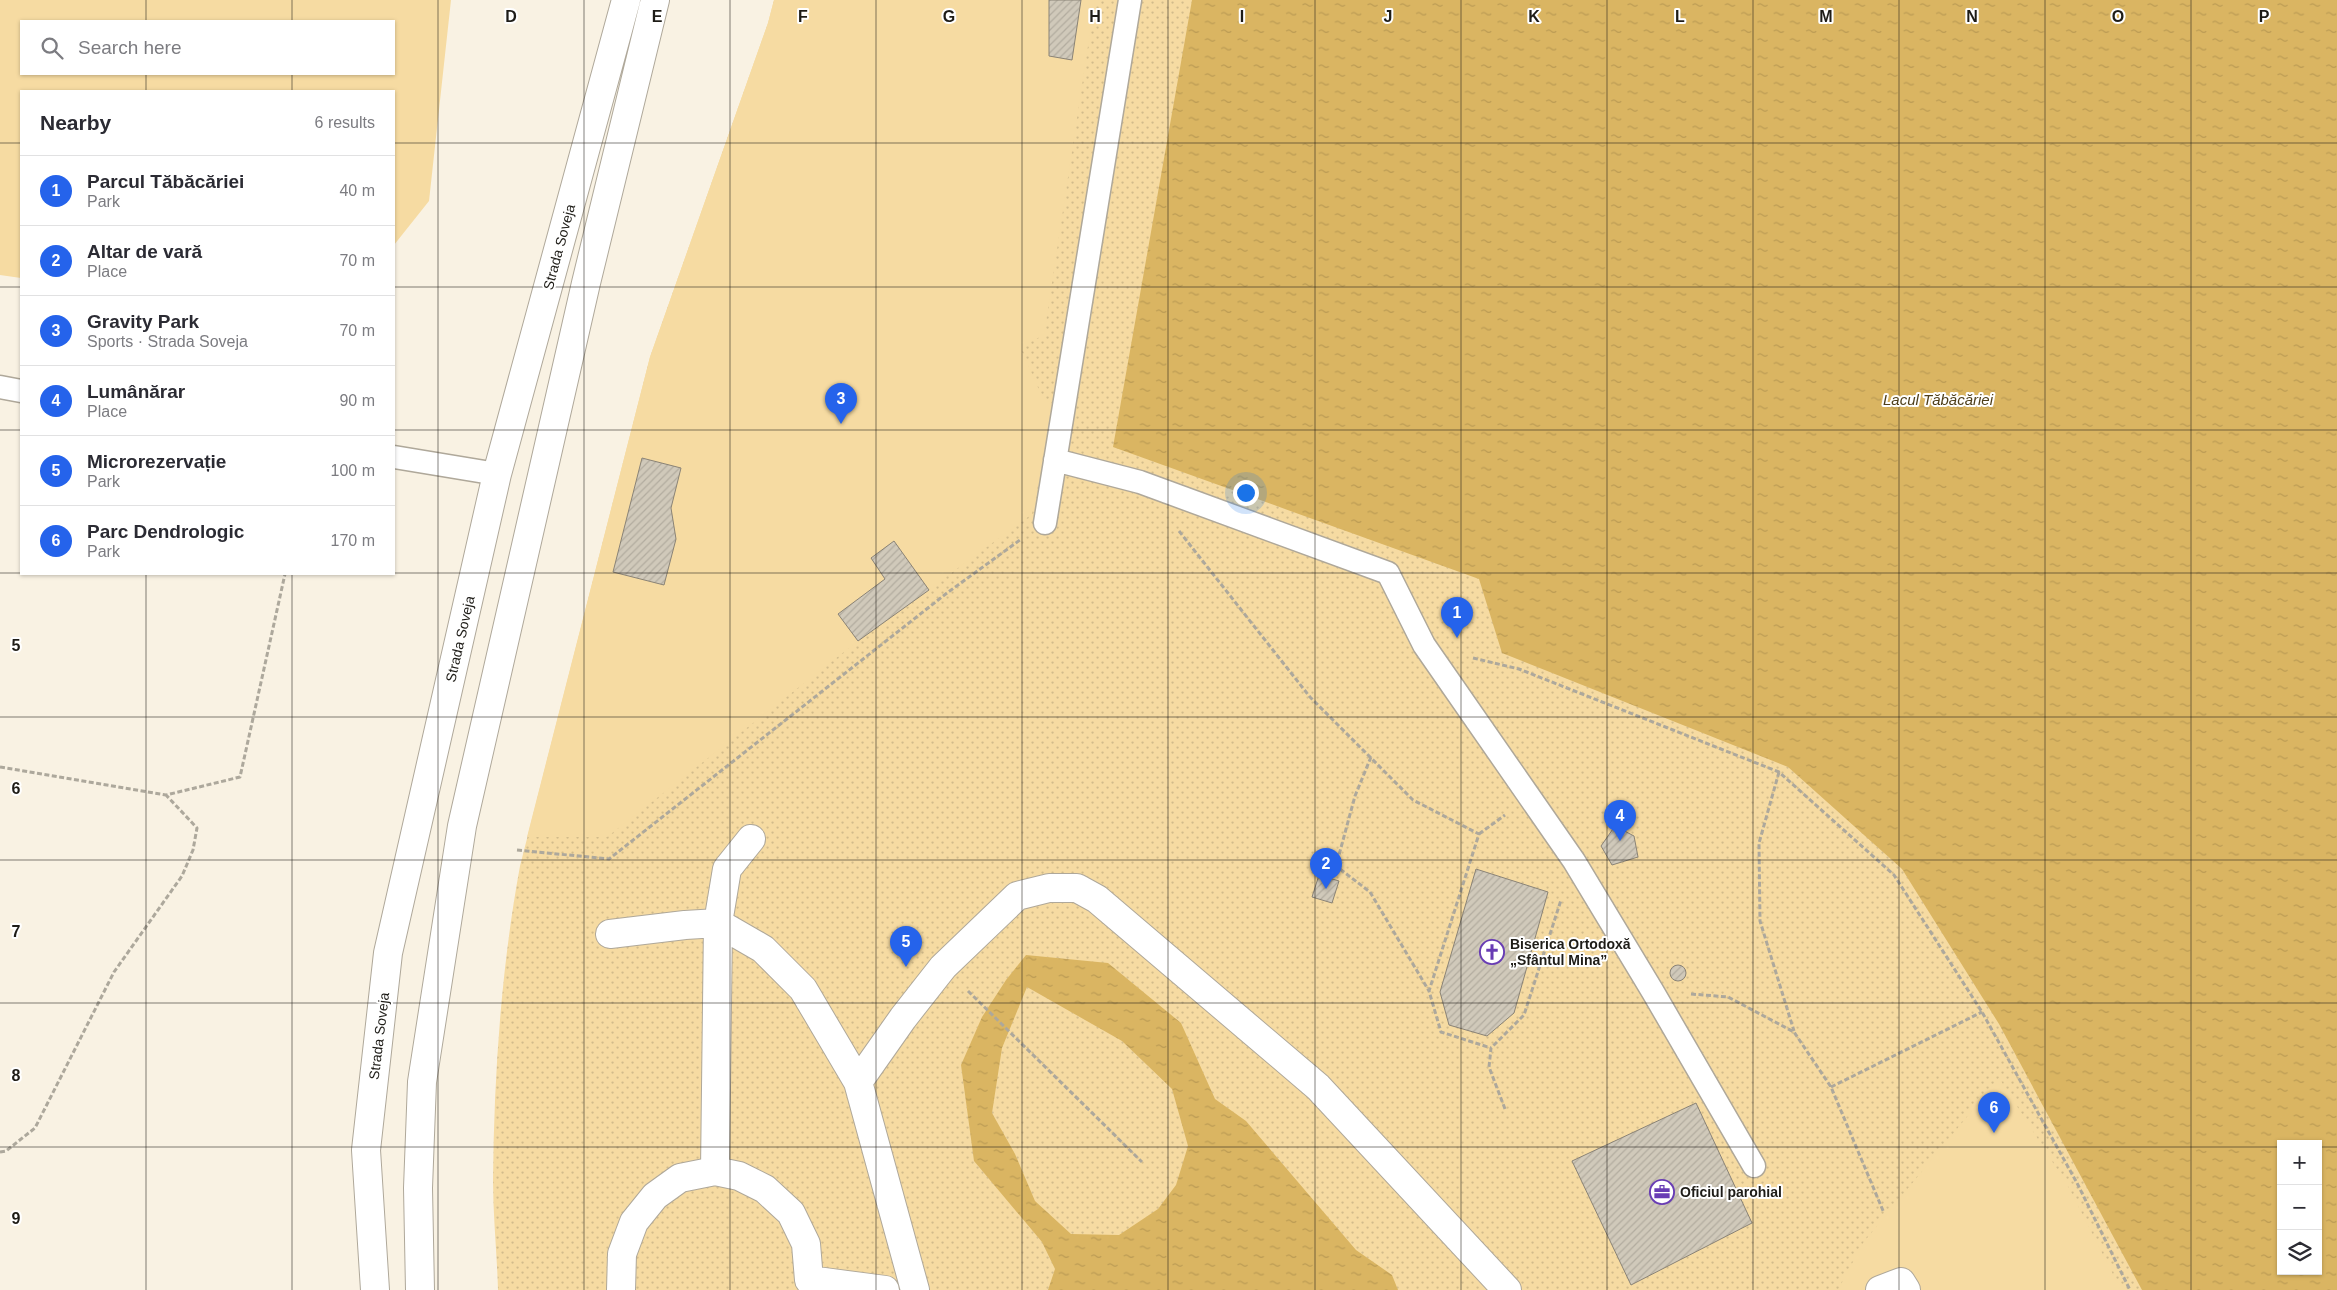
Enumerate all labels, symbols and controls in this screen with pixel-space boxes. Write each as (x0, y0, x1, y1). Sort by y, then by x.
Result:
text: D (505, 8, 517, 25)
text: E (652, 8, 663, 25)
text: F (798, 8, 808, 25)
text: G (943, 8, 955, 25)
text: H (1089, 8, 1101, 25)
text: I (1240, 8, 1244, 25)
text: J (1384, 8, 1392, 25)
text: K (1528, 8, 1540, 25)
text: L (1675, 8, 1685, 25)
text: M (1819, 8, 1833, 25)
text: N (1966, 8, 1978, 25)
text: O (2112, 8, 2124, 25)
text: P (2259, 8, 2270, 25)
search box (20, 20, 395, 75)
icon: search (38, 34, 66, 62)
text: Search here (78, 37, 182, 58)
text: Nearby (40, 111, 111, 134)
text: 6 results (315, 114, 375, 131)
text: Parcul Tăbăcăriei (87, 171, 244, 192)
text: 1 (52, 182, 60, 199)
text: 40 m (339, 182, 375, 199)
text: Park (87, 193, 120, 210)
street label: Strada Soveja (540, 202, 578, 292)
text: Altar de vară (87, 241, 202, 262)
text: 2 (52, 252, 60, 269)
text: 70 m (339, 252, 375, 269)
text: Place (87, 263, 127, 280)
text: Gravity Park (87, 311, 199, 332)
text: 3 (52, 322, 60, 339)
text: 70 m (339, 322, 375, 339)
text: Sports · Strada Soveja (87, 333, 248, 350)
text: Lumânărar (87, 381, 185, 402)
pin: 3 (825, 383, 857, 424)
water label: Lacul Tăbăcăriei (1883, 391, 1994, 408)
text: 4 (52, 392, 60, 409)
text: 90 m (339, 392, 375, 409)
text: Place (87, 403, 127, 420)
text: Microrezervație (87, 451, 226, 472)
text: 5 (52, 462, 60, 479)
text: 100 m (331, 462, 375, 479)
text: Park (87, 473, 120, 490)
your location (1233, 480, 1259, 506)
text: Parc Dendrologic (87, 521, 244, 542)
text: 6 (52, 532, 60, 549)
text: 170 m (331, 532, 375, 549)
text: Park (87, 543, 120, 560)
street label: Strada Soveja (442, 594, 478, 684)
pin: 1 (1441, 597, 1473, 638)
text: 5 (12, 637, 21, 654)
text: 6 (12, 780, 21, 797)
pin: 4 (1604, 800, 1636, 841)
pin: 2 (1310, 848, 1342, 889)
text: 7 (12, 923, 21, 940)
pin: 5 (890, 926, 922, 967)
place label: Biserica Ortodoxă „Sfântul Mina” (1510, 936, 1631, 968)
church icon: Biserica Ortodoxă „Sfântul Mina” (1479, 939, 1505, 965)
street label: Strada Soveja (366, 991, 392, 1081)
text: 8 (12, 1067, 21, 1084)
pin: 6 (1978, 1092, 2010, 1133)
map controls (2277, 1140, 2322, 1275)
button: + (2277, 1140, 2322, 1185)
office icon: Oficiul parohial (1649, 1179, 1675, 1205)
place label: Oficiul parohial (1680, 1184, 1782, 1200)
button: − (2277, 1185, 2322, 1230)
text: 9 (12, 1210, 21, 1227)
button: layers (2277, 1230, 2322, 1275)

